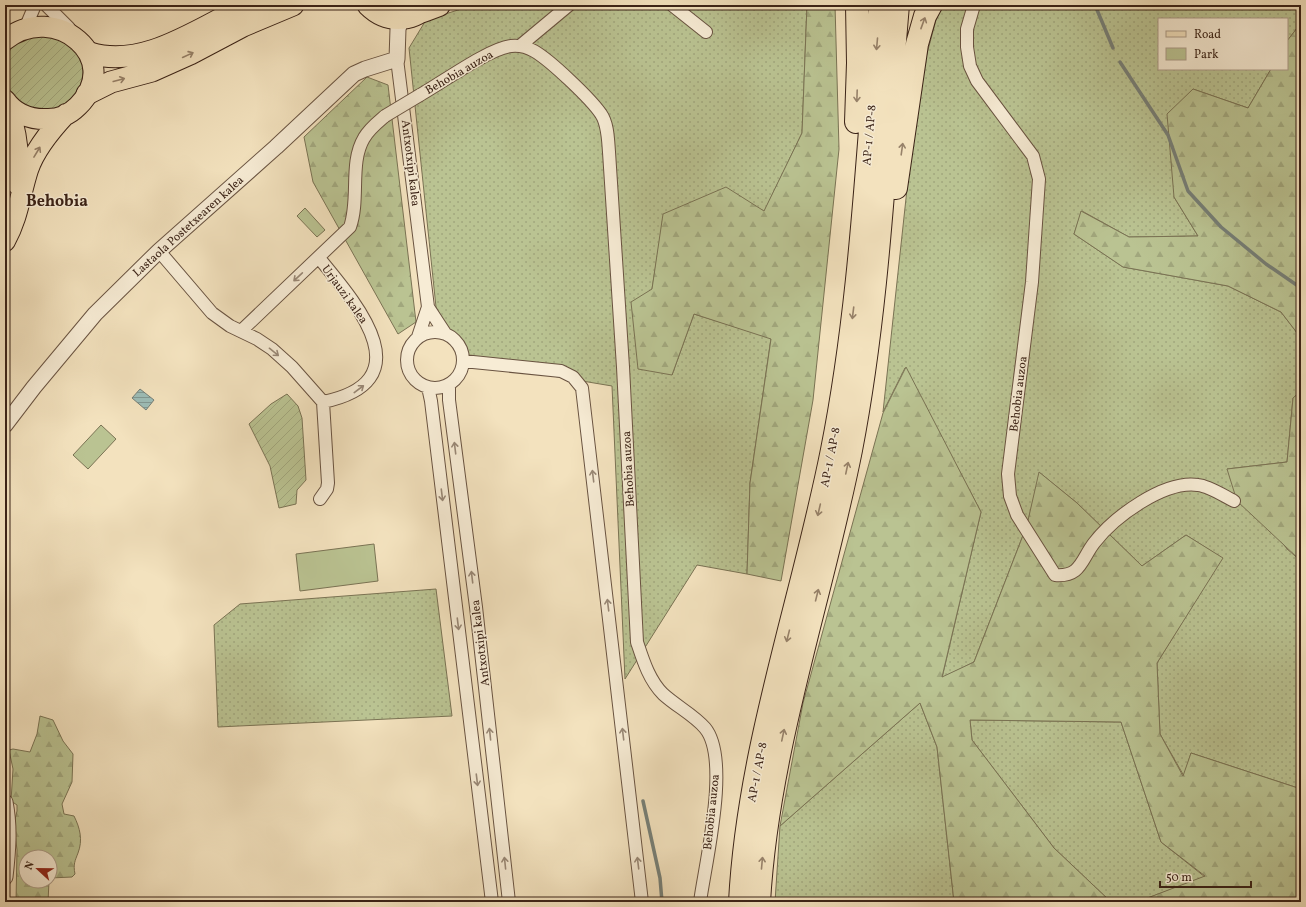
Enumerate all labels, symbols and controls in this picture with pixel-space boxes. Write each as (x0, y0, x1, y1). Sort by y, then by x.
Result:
one-way arrow (919, 17, 927, 29)
legend (1158, 18, 1288, 70)
text: Road (1194, 27, 1221, 43)
one-way arrow (873, 37, 880, 50)
street label: Behobia auzoa (422, 47, 497, 99)
text: Park (1194, 47, 1219, 63)
one-way arrow (181, 51, 193, 58)
one-way arrow (112, 75, 125, 83)
one-way arrow (853, 89, 861, 102)
street label: AP-1 / AP-8 (859, 104, 881, 166)
street label: Antxotxipi kalea (397, 119, 423, 207)
one-way arrow (898, 143, 906, 156)
one-way arrow (33, 146, 41, 158)
street label: Lastaola Postetxearen kalea (130, 173, 248, 281)
district label: Behobia (26, 191, 88, 213)
street label: Urjauzi kalea (317, 262, 371, 327)
one-way arrow (293, 272, 303, 282)
one-way arrow (849, 306, 857, 319)
one-way arrow (269, 347, 279, 356)
street label: Behobia auzoa (1006, 355, 1032, 433)
one-way arrow (353, 384, 364, 393)
street label: AP-1 / AP-8 (817, 426, 845, 489)
street label: Behobia auzoa (619, 430, 639, 507)
one-way arrow (451, 442, 459, 455)
one-way arrow (843, 462, 851, 475)
one-way arrow (589, 470, 596, 483)
one-way arrow (438, 488, 446, 501)
one-way arrow (815, 503, 822, 516)
one-way arrow (468, 571, 476, 584)
one-way arrow (814, 589, 821, 602)
street label: Antxotxipi kalea (468, 599, 494, 687)
one-way arrow (604, 599, 611, 612)
one-way arrow (454, 617, 462, 630)
one-way arrow (784, 629, 791, 642)
one-way arrow (486, 728, 494, 741)
one-way arrow (619, 728, 626, 741)
one-way arrow (780, 729, 788, 742)
street label: AP-1 / AP-8 (744, 741, 772, 804)
one-way arrow (473, 773, 481, 786)
street label: Behobia auzoa (700, 773, 724, 851)
north arrow (18, 849, 58, 889)
one-way arrow (501, 857, 508, 870)
one-way arrow (634, 857, 641, 870)
one-way arrow (758, 857, 766, 870)
text: N (22, 859, 39, 872)
scale bar (1160, 863, 1251, 889)
text: 50 m (1166, 870, 1192, 886)

